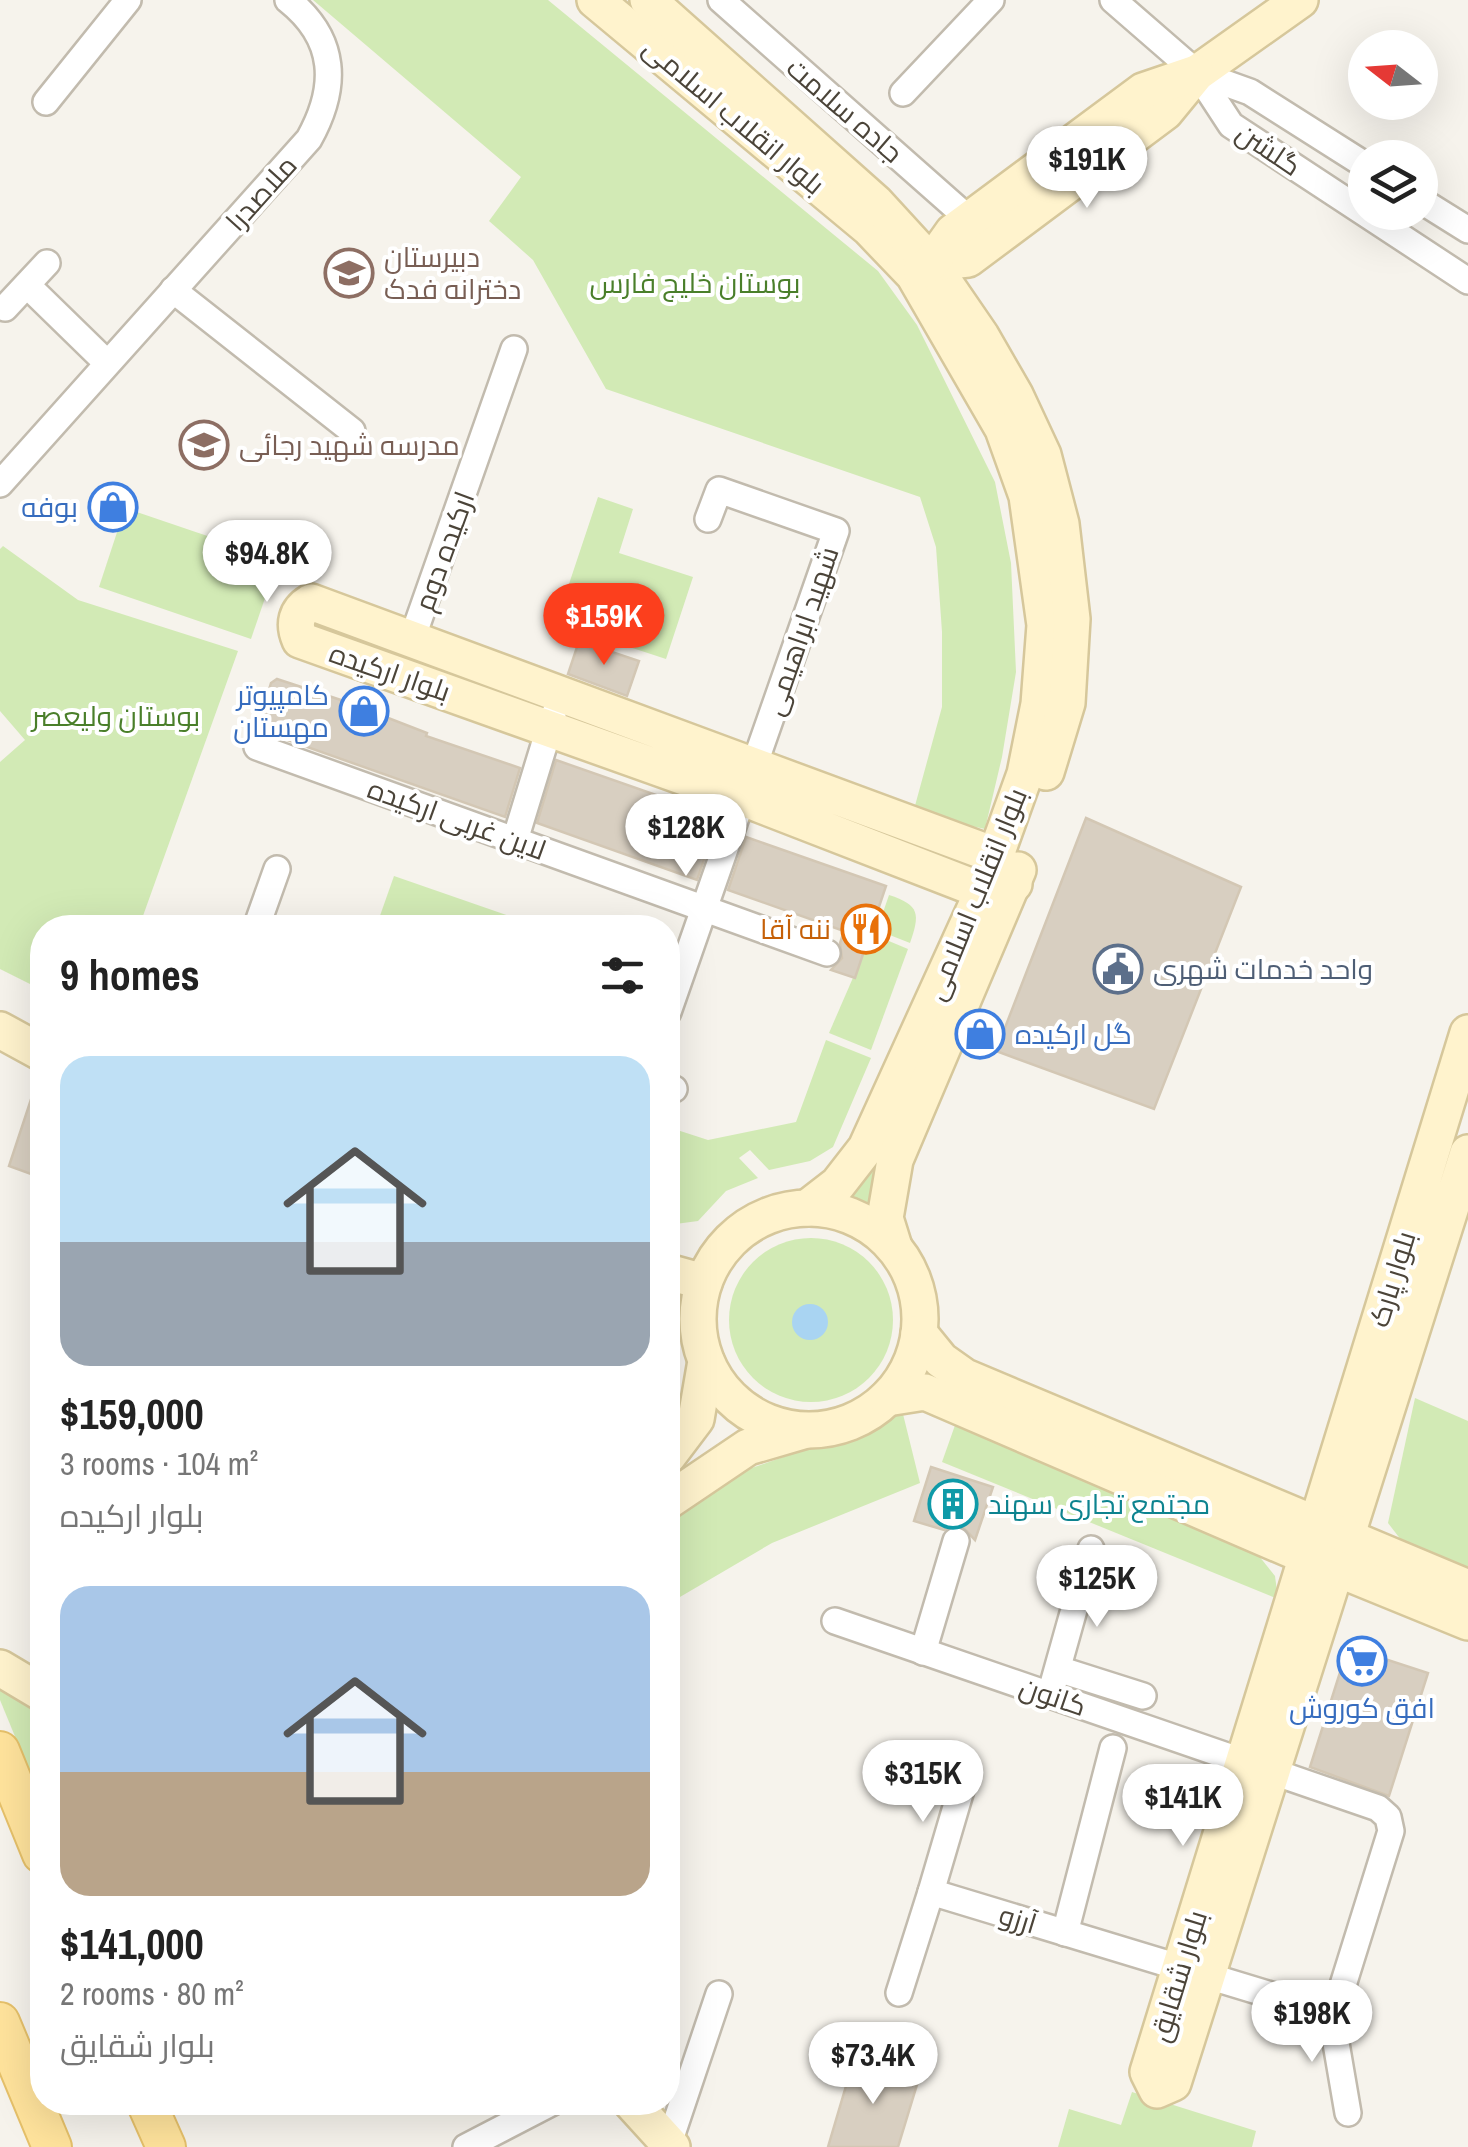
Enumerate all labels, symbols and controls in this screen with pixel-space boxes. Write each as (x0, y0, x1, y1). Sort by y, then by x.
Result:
street label: بلوار انقلاب اسلامی (635, 29, 833, 203)
north arrow (1348, 30, 1438, 120)
map controls (1348, 30, 1438, 230)
street label: جاده سلامت (779, 49, 911, 171)
street label: گلشن (1229, 113, 1309, 185)
pin: $191K (1017, 126, 1157, 211)
text: $191K (1048, 137, 1126, 180)
button: layers (1348, 140, 1438, 230)
street label: ملاصدرا (217, 147, 305, 239)
place label: دبیرستان دخترانه فدک (384, 238, 521, 308)
school or university icon: دبیرستان دخترانه فدک (323, 247, 375, 299)
park label: بوستان خلیج فارس (589, 264, 801, 302)
school or university icon: مدرسه شهید رجائی (178, 419, 230, 471)
place label: مدرسه شهید رجائی (239, 426, 460, 464)
shop icon: بوفه (87, 481, 139, 533)
street label: ارکیده دوم (405, 486, 484, 616)
place label: بوفه (21, 488, 78, 526)
pin: $94.8K (186, 520, 348, 605)
text: $94.8K (225, 531, 309, 574)
street label: شهید ابراهیمی (754, 541, 848, 721)
pin: $159K (534, 583, 674, 668)
text: $159K (565, 594, 643, 637)
street label: بلوار ارکیده (324, 634, 456, 710)
place label: کامپیوتر مهستان (233, 676, 329, 746)
shop icon: کامپیوتر مهستان (338, 685, 390, 737)
park label: بوستان ولیعصر (30, 697, 200, 735)
street label: لاین غربی ارکیده (363, 769, 551, 869)
street label: بلوار انقلاب اسلامی (916, 782, 1036, 1006)
pin: $128K (616, 794, 756, 879)
text: $128K (647, 805, 725, 848)
restaurant icon: ننه آقا (840, 903, 892, 955)
place label: ننه آقا (760, 910, 831, 948)
public building icon: واحد خدمات شهری (1092, 943, 1144, 995)
text: 9 homes (60, 947, 200, 1003)
icon: filters (595, 948, 650, 1003)
place label: واحد خدمات شهری (1153, 950, 1373, 988)
shop icon: گل ارکیده (954, 1008, 1006, 1060)
place label: گل ارکیده (1015, 1015, 1132, 1053)
icon: home (265, 1121, 445, 1301)
street label: بلوار پارک (1359, 1226, 1425, 1332)
text: $159,000 (60, 1386, 204, 1442)
text: 3 rooms · 104 m² (60, 1442, 258, 1485)
building icon: مجتمع تجاری سهند (927, 1478, 979, 1530)
place label: مجتمع تجاری سهند (988, 1485, 1210, 1523)
text: بلوار ارکیده (60, 1494, 203, 1537)
pin: $125K (1027, 1545, 1167, 1630)
text: $125K (1058, 1556, 1136, 1599)
supermarket icon: افق کوروش (1336, 1635, 1388, 1687)
icon: home (265, 1651, 445, 1831)
street label: کانون (1015, 1667, 1091, 1725)
place label: افق کوروش (1289, 1689, 1435, 1727)
pin: $315K (853, 1740, 993, 1825)
text: $315K (884, 1751, 962, 1794)
pin: $141K (1113, 1764, 1253, 1849)
text: $141K (1144, 1775, 1222, 1818)
street label: آرزو (994, 1895, 1042, 1943)
street label: بلوار شقایق (1140, 1906, 1216, 2046)
text: $141,000 (60, 1916, 204, 1972)
text: 2 rooms · 80 m² (60, 1972, 244, 2015)
pin: $198K (1242, 1980, 1382, 2065)
text: $198K (1273, 1991, 1351, 2034)
pin: $73.4K (792, 2022, 954, 2107)
text: بلوار شقایق (60, 2024, 215, 2067)
text: $73.4K (831, 2033, 915, 2076)

